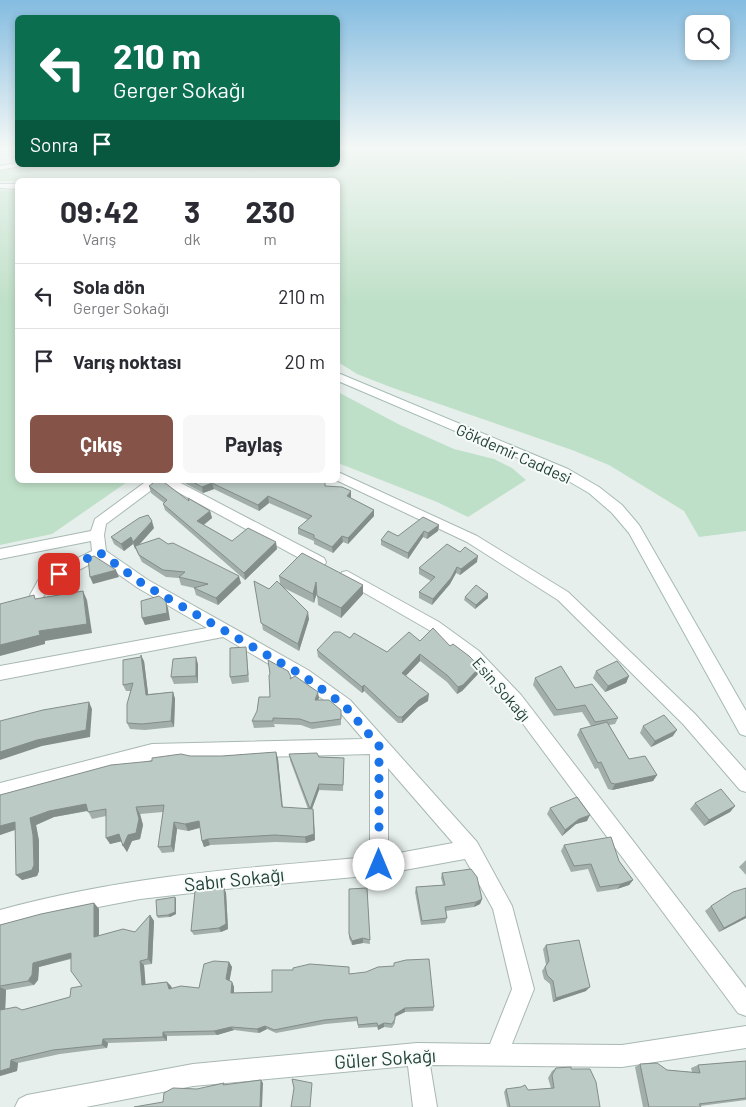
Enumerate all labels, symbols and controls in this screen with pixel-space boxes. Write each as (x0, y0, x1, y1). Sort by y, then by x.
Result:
map controls (685, 15, 730, 60)
button: search (685, 15, 730, 60)
text: 210 m (113, 34, 201, 76)
icon: left (30, 35, 95, 100)
text: Gerger Sokağı (113, 76, 245, 102)
icon: arrive (88, 130, 116, 158)
text: Sonra (30, 133, 78, 156)
text: 09:42 (60, 193, 139, 229)
text: 3 (184, 193, 200, 229)
text: 230 (245, 193, 295, 229)
text: Varış (82, 229, 116, 248)
text: dk (184, 229, 200, 248)
text: m (264, 229, 277, 248)
text: Sola dön (73, 275, 145, 298)
icon: left (30, 282, 58, 310)
text: 210 m (278, 285, 325, 308)
text: Gerger Sokağı (73, 298, 169, 317)
icon: arrive (30, 347, 58, 375)
text: Varış noktası (73, 350, 181, 373)
text: 20 m (285, 350, 325, 373)
button: Çıkış (30, 415, 173, 473)
button: Paylaş (183, 415, 325, 473)
street label: Gökdemir Caddesi (454, 419, 574, 487)
pin (38, 553, 80, 595)
icon: arrive (45, 560, 73, 588)
street label: Esin Sokağı (469, 653, 535, 725)
position arrow (352, 838, 404, 890)
street label: Sabır Sokağı (183, 862, 285, 896)
street label: Güler Sokağı (333, 1043, 437, 1073)

